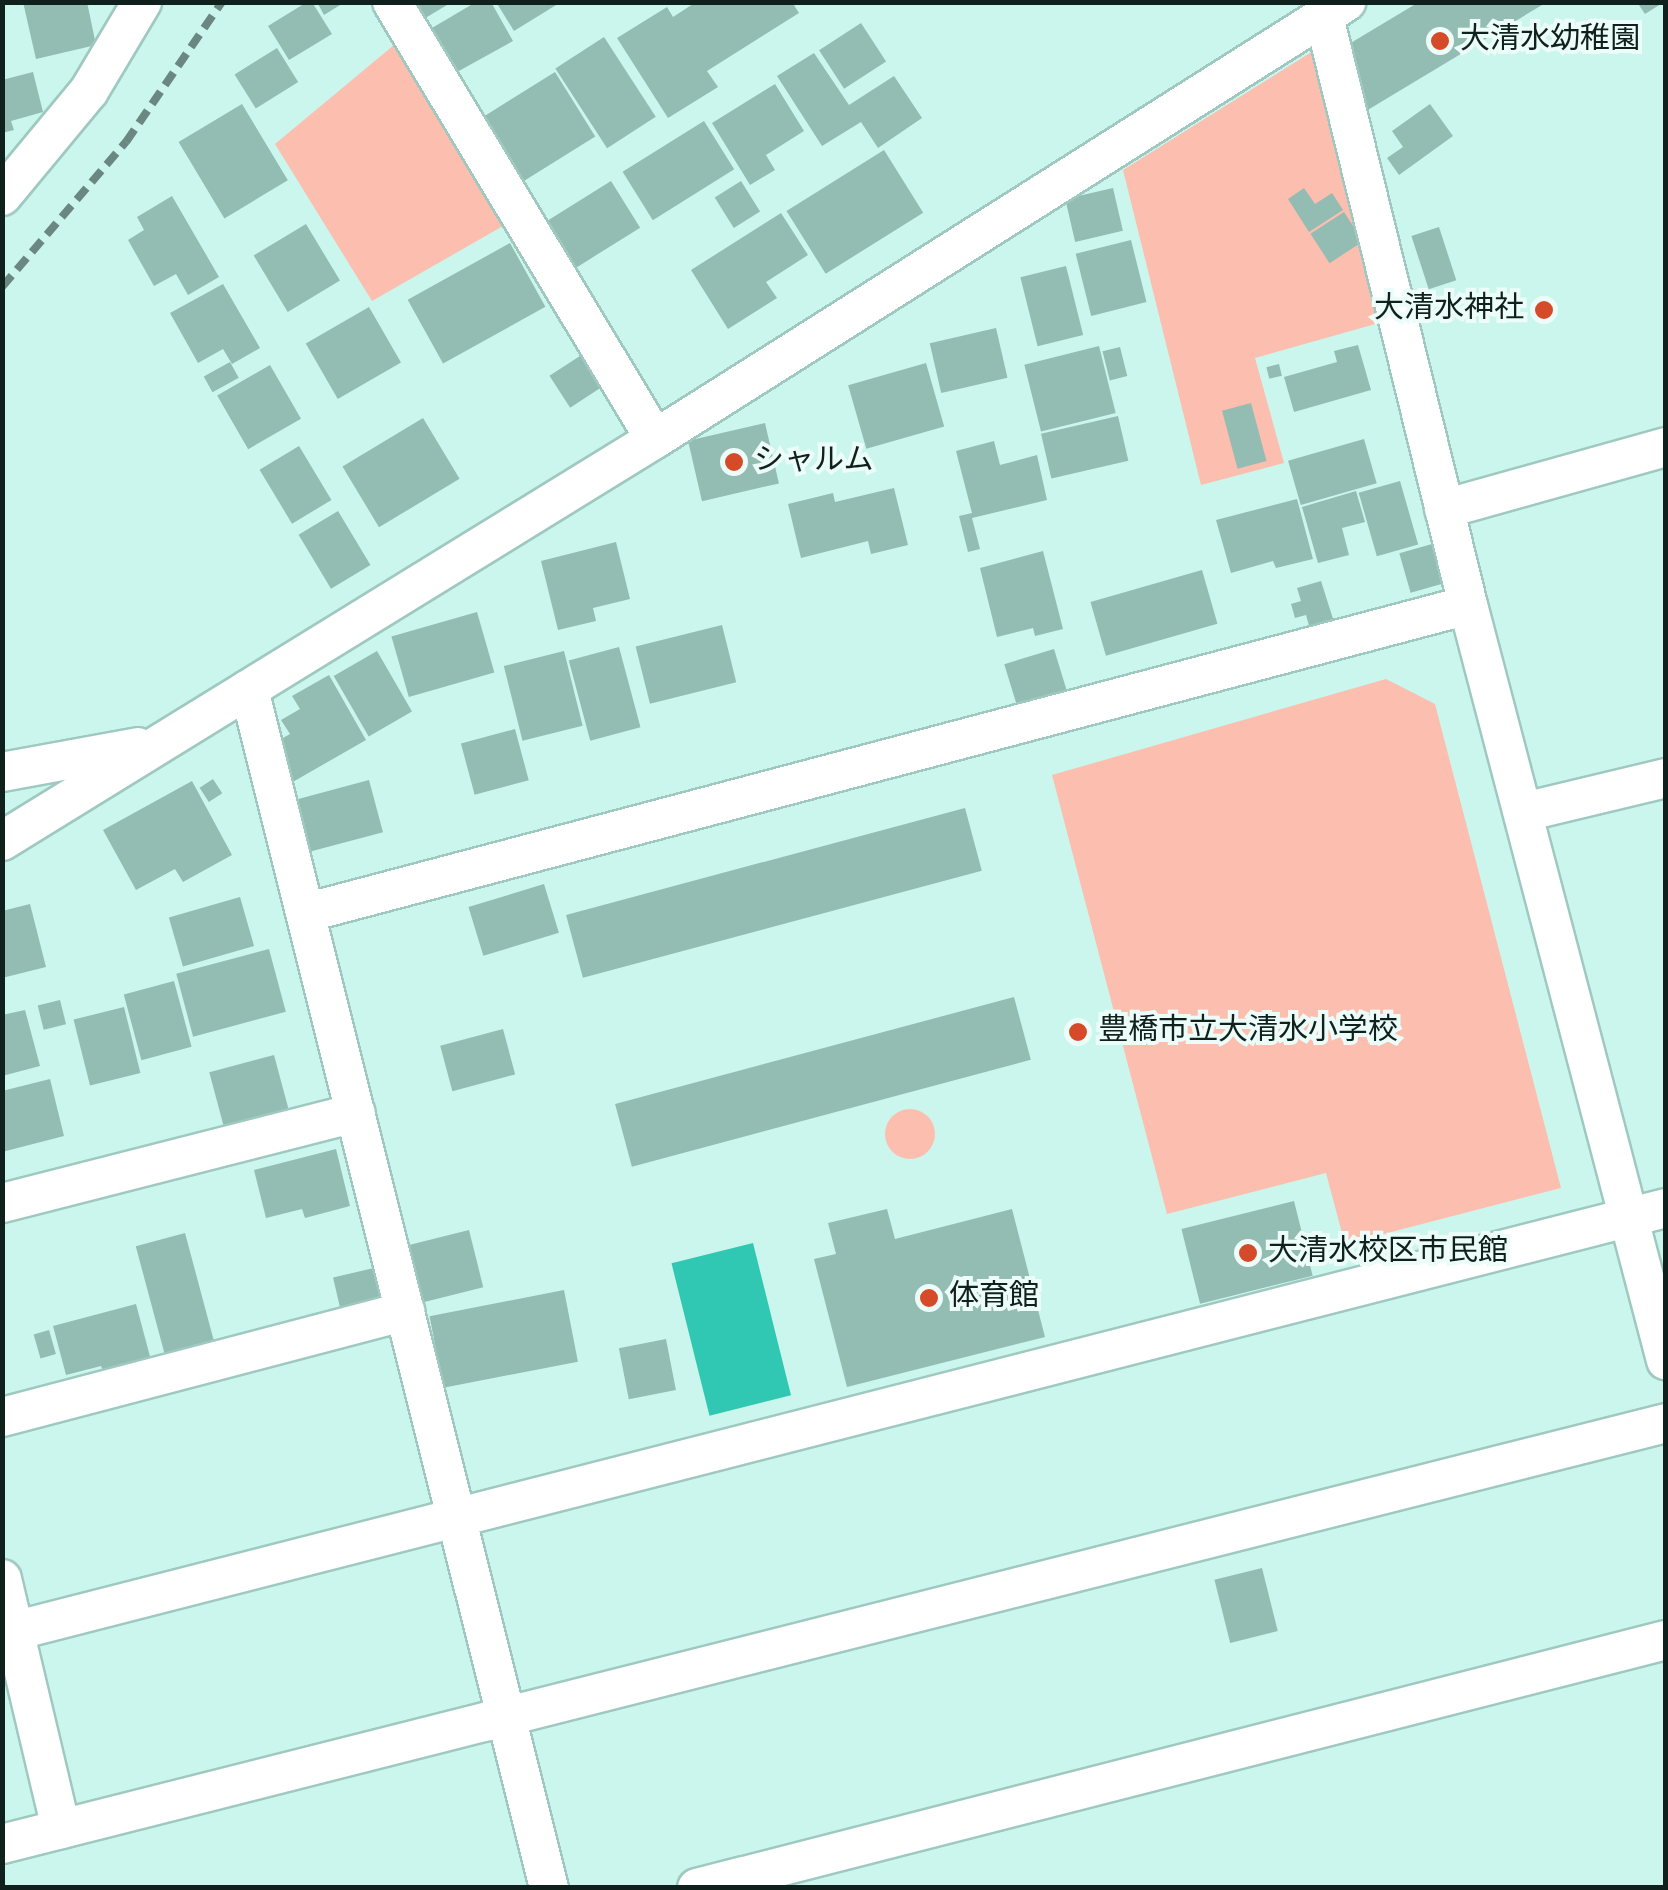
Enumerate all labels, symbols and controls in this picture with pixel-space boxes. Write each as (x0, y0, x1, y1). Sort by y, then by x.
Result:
place label: 大清水幼稚園 (1460, 23, 1640, 59)
marker: 大清水幼稚園 (1429, 30, 1451, 52)
place label: 大清水神社 (1374, 292, 1524, 328)
marker: 大清水神社 (1533, 299, 1555, 321)
place label: シャルム (754, 444, 874, 480)
marker: シャルム (723, 451, 745, 473)
place label: 豊橋市立大清水小学校 (1098, 1014, 1398, 1050)
marker: 豊橋市立大清水小学校 (1067, 1021, 1089, 1043)
place label: 大清水校区市民館 (1268, 1235, 1508, 1271)
marker: 大清水校区市民館 (1237, 1242, 1259, 1264)
place label: 体育館 (949, 1280, 1039, 1316)
marker: 体育館 (918, 1287, 940, 1309)

